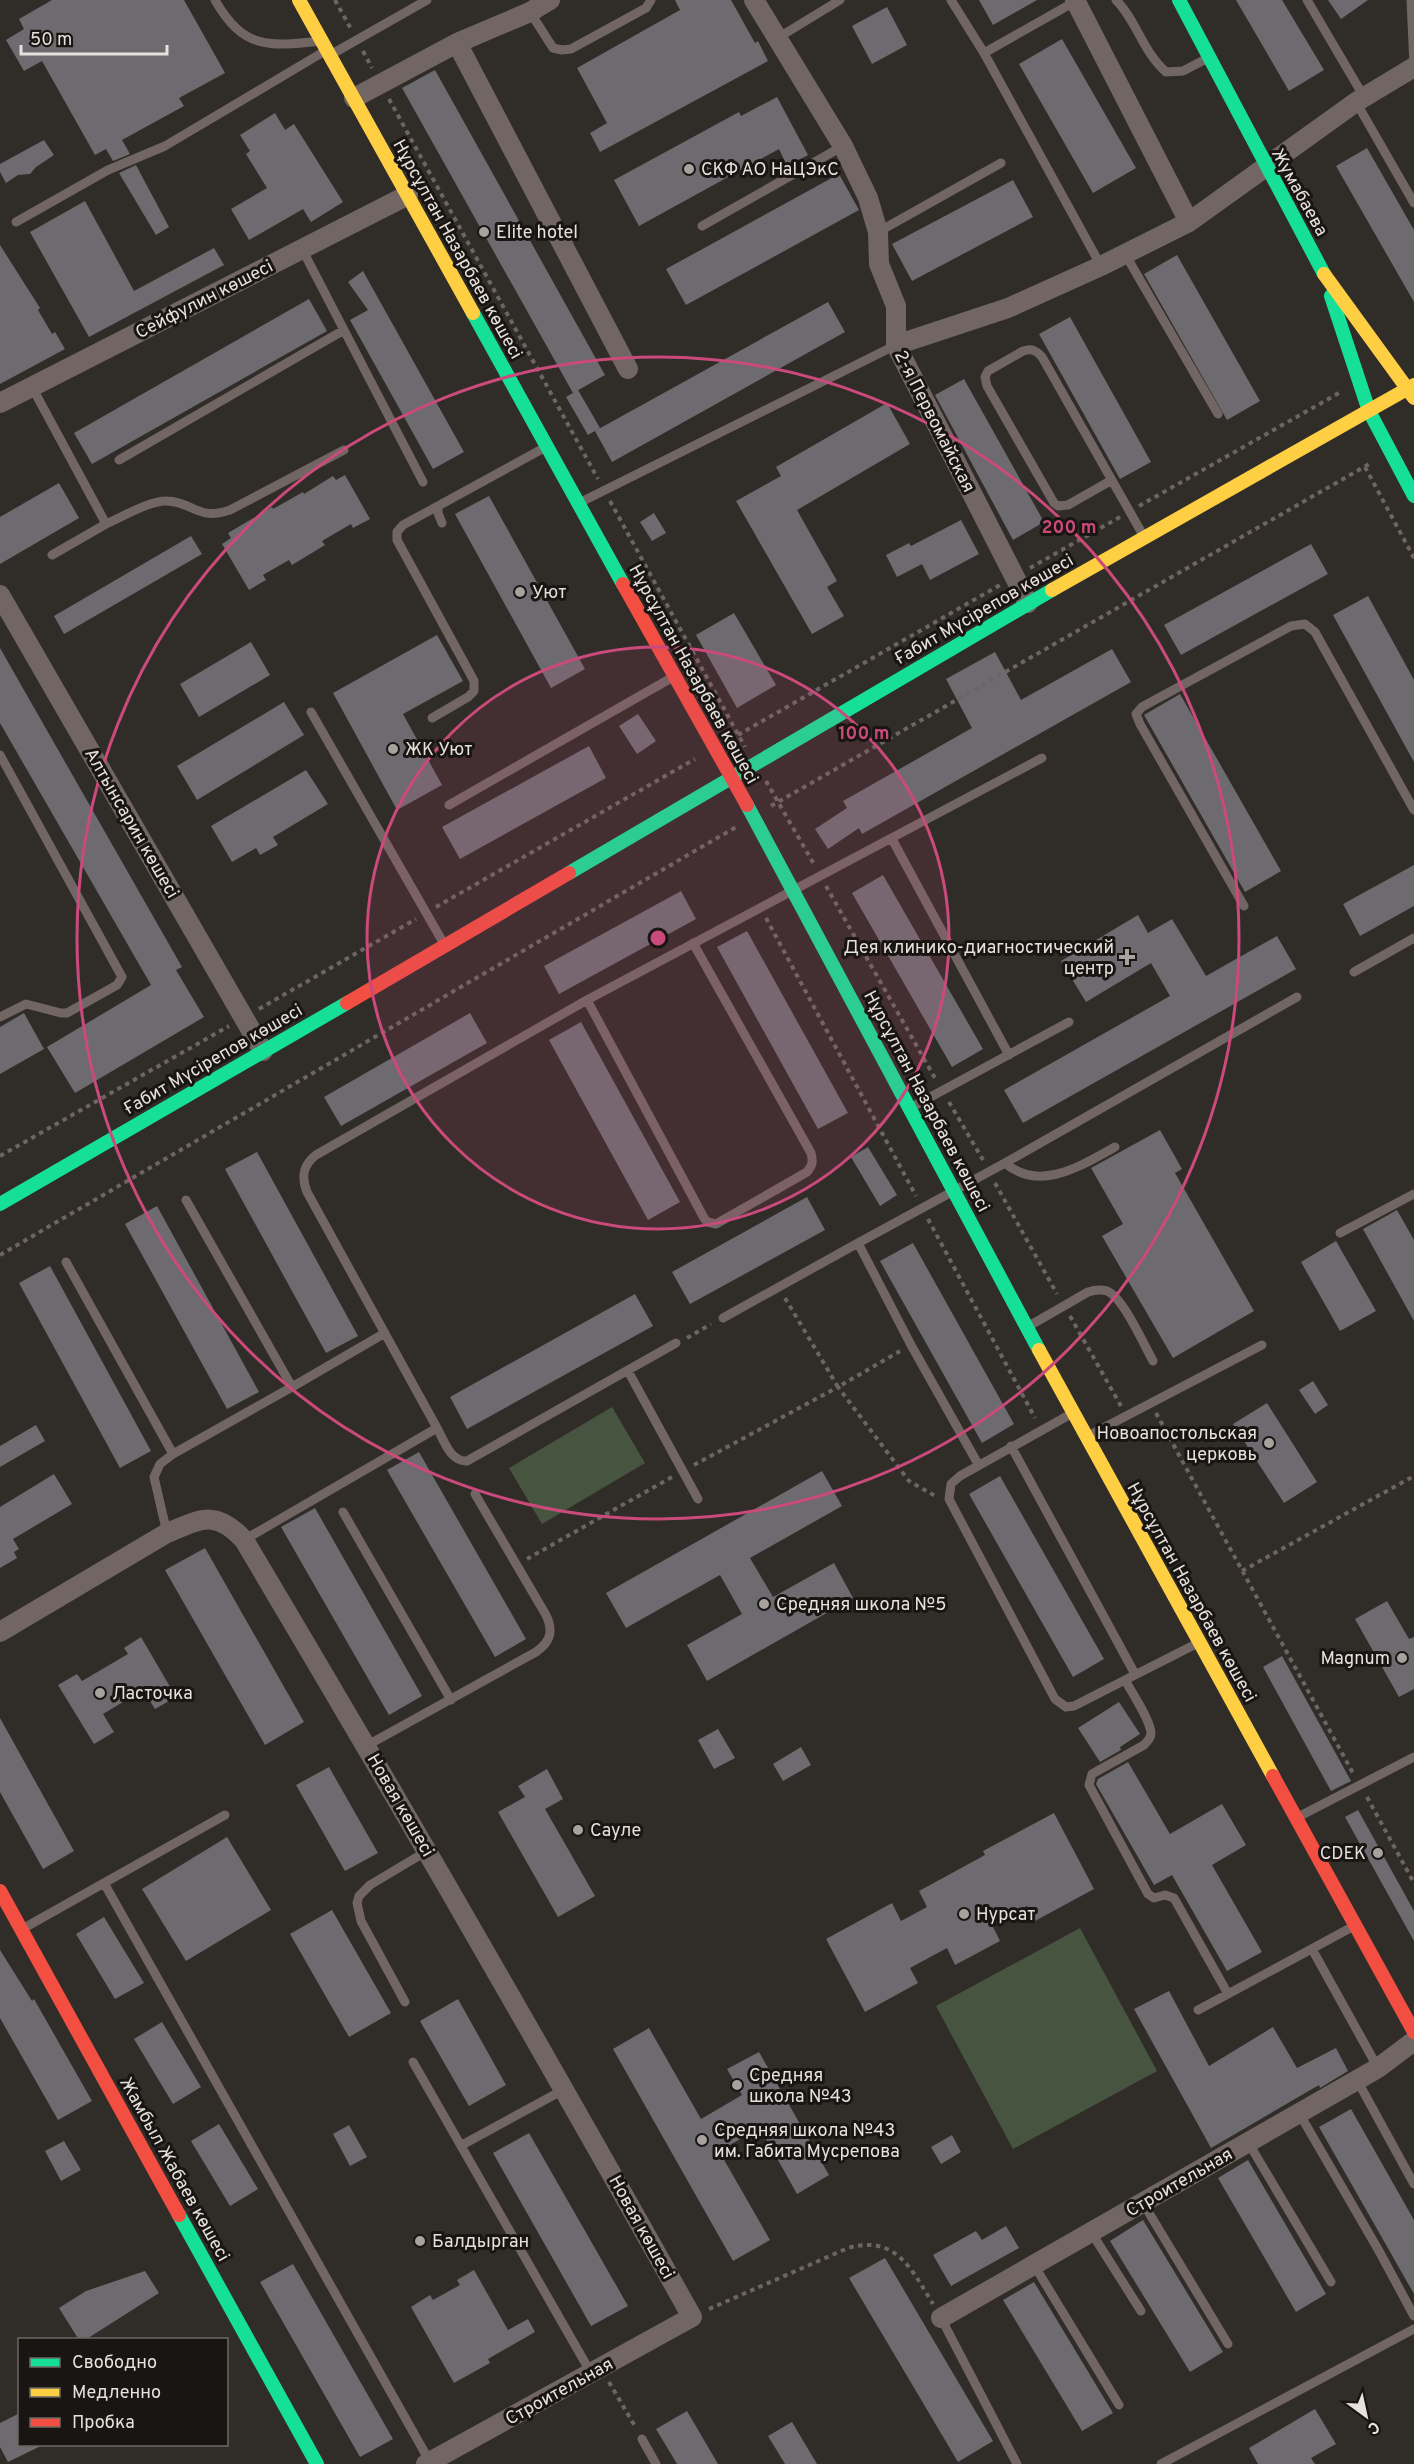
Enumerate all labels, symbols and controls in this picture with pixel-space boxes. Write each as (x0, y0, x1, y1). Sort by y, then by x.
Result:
scale bar (21, 18, 166, 56)
text: 50 m (30, 29, 72, 52)
street label: Нұрсұлтан Назарбаев көшесі (387, 136, 527, 364)
street label: Жумабаева (1265, 145, 1332, 241)
place label: СКФ АО НаЦЭкС (701, 159, 839, 182)
marker: СКФ АО НаЦЭкС (682, 162, 696, 176)
place label: Elite hotel (496, 222, 578, 245)
marker: Elite hotel (477, 225, 491, 239)
street label: Сейфулин көшесі (132, 256, 277, 345)
street label: 2-я Первомайская (888, 347, 979, 497)
text: 200 m (1041, 517, 1097, 540)
street label: Ғабит Мүсірепов көшесі (891, 550, 1078, 671)
street label: Нұрсұлтан Назарбаев көшесі (623, 561, 763, 789)
place label: Уют (532, 582, 566, 605)
marker: Уют (513, 585, 527, 599)
text: 100 m (838, 723, 890, 746)
place label: ЖК Уют (405, 739, 473, 762)
marker: ЖК Уют (386, 742, 400, 756)
street label: Алтынсарин көшесі (78, 745, 183, 903)
centre of rings (648, 928, 668, 948)
place label: Дея клинико-диагностический центр (843, 937, 1114, 981)
marker: Дея клинико-диагностический центр (1118, 948, 1136, 966)
street label: Нұрсұлтан Назарбаев көшесі (857, 987, 994, 1216)
street label: Ғабит Мүсірепов көшесі (120, 1000, 307, 1121)
place label: Новоапостольская церковь (1097, 1423, 1257, 1467)
marker: Новоапостольская церковь (1262, 1436, 1276, 1450)
street label: Нұрсұлтан Назарбаев көшесі (1121, 1479, 1261, 1707)
place label: Средняя школа №5 (776, 1594, 946, 1617)
marker: Средняя школа №5 (757, 1597, 771, 1611)
place label: Magnum (1320, 1648, 1390, 1671)
marker: Magnum (1395, 1651, 1409, 1665)
place label: Ласточка (112, 1683, 193, 1706)
marker: Ласточка (93, 1686, 107, 1700)
street label: Новая көшесі (361, 1750, 438, 1861)
place label: Сауле (590, 1820, 641, 1843)
marker: Сауле (571, 1823, 585, 1837)
place label: CDEK (1320, 1843, 1366, 1866)
marker: CDEK (1371, 1846, 1385, 1860)
place label: Нурсат (976, 1904, 1035, 1927)
marker: Нурсат (957, 1907, 971, 1921)
place label: Средняя школа №43 (749, 2065, 852, 2109)
street label: Жамбыл Жабаев көшесі (113, 2073, 234, 2266)
marker: Средняя школа №43 (730, 2078, 744, 2092)
place label: Средняя школа №43 им. Габита Мусрепова (714, 2120, 900, 2164)
marker: Средняя школа №43 им. Габита Мусрепова (695, 2133, 709, 2147)
street label: Строительная (1122, 2143, 1237, 2223)
street label: Новая көшесі (603, 2172, 679, 2284)
place label: Балдырган (432, 2231, 529, 2254)
marker: Балдырган (413, 2234, 427, 2248)
legend (18, 2338, 228, 2446)
text: Свободно (72, 2352, 157, 2375)
street label: Строительная (502, 2353, 618, 2431)
text: Медленно (72, 2382, 161, 2405)
north arrow (1336, 2386, 1396, 2446)
text: Пробка (72, 2412, 135, 2435)
text: С (1363, 2416, 1383, 2438)

